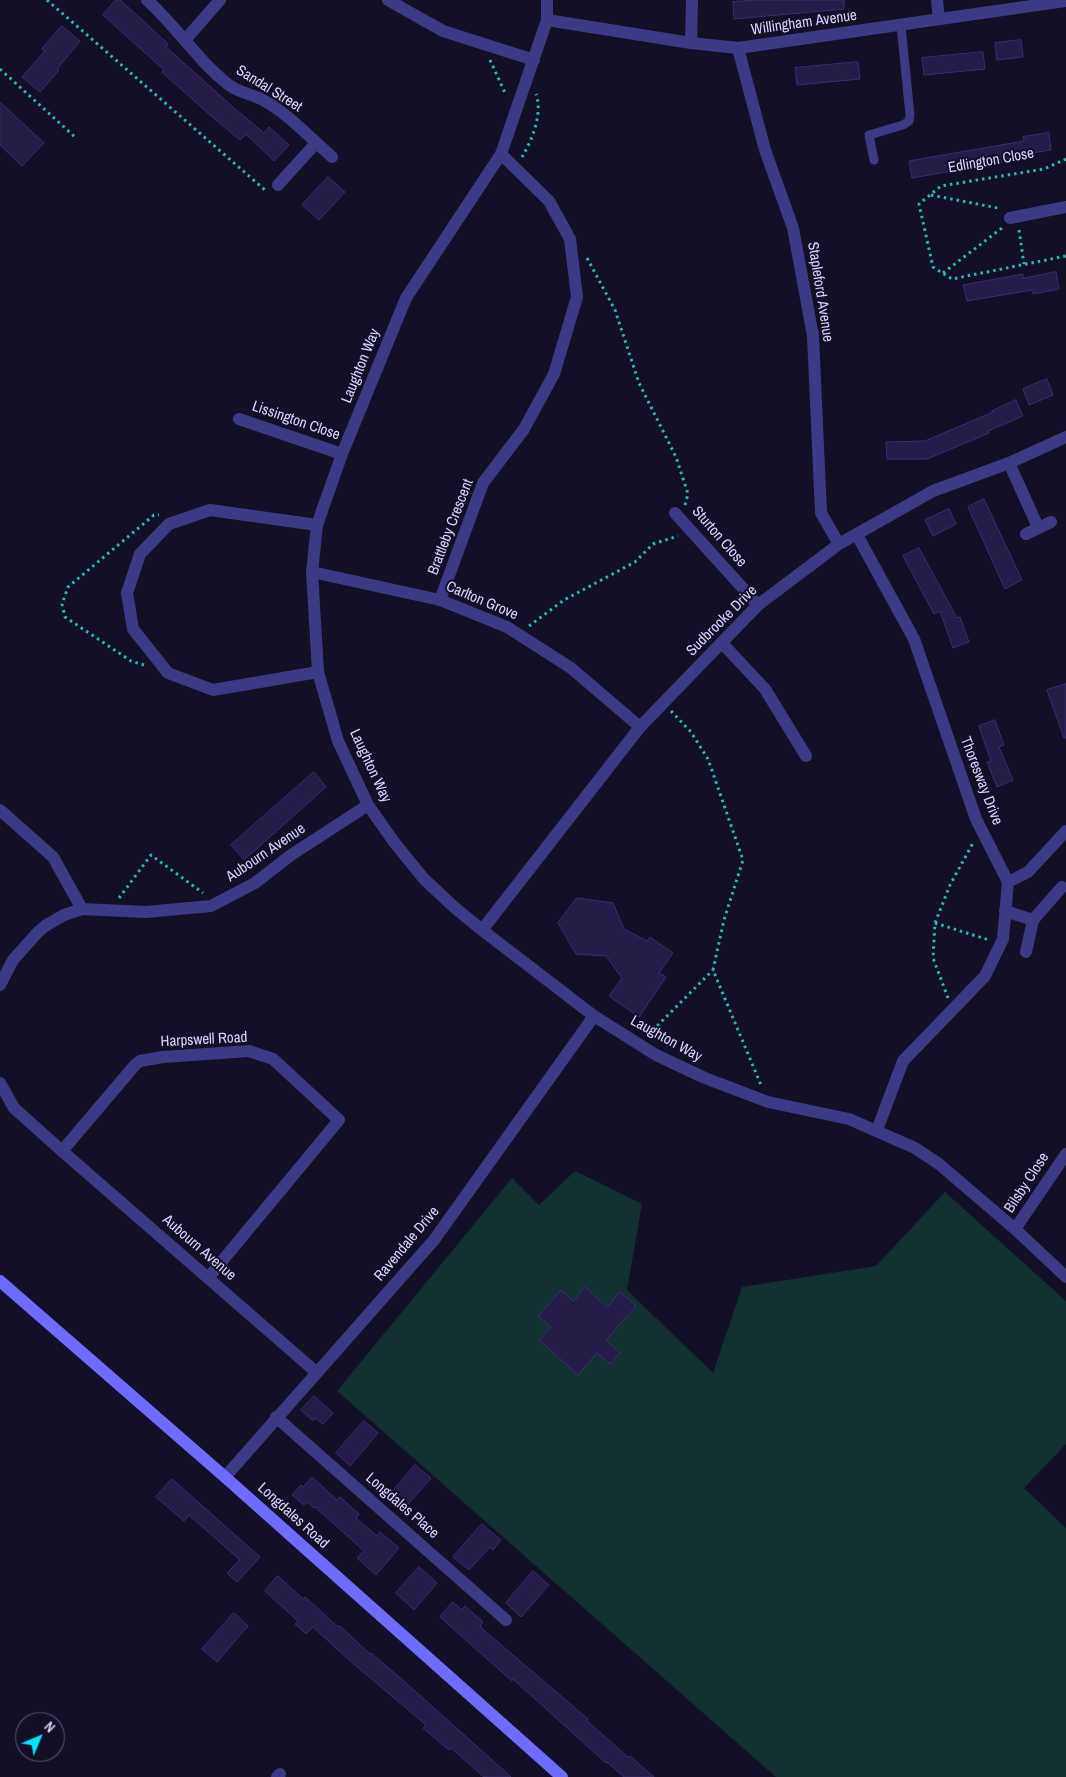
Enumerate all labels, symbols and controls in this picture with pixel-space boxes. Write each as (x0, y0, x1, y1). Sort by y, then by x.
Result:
street label: Willingham Avenue (750, 7, 858, 39)
street label: Sandal Street (233, 62, 305, 116)
street label: Edlington Close (947, 145, 1035, 177)
street label: Stapleford Avenue (803, 241, 837, 343)
street label: Laughton Way (338, 326, 384, 406)
street label: Lissington Close (250, 398, 342, 444)
street label: Brattleby Crescent (424, 477, 478, 577)
street label: Sturton Close (688, 503, 750, 571)
street label: Carlton Grove (443, 578, 521, 624)
street label: Sudbrooke Drive (683, 582, 761, 660)
street label: Laughton Way (345, 726, 395, 806)
street label: Thoresway Drive (956, 734, 1006, 828)
street label: Aubourn Avenue (223, 820, 309, 886)
street label: Laughton Way (627, 1012, 705, 1066)
street label: Harpswell Road (160, 1029, 248, 1051)
street label: Bilsby Close (1001, 1149, 1053, 1217)
street label: Ravendale Drive (371, 1203, 443, 1285)
street label: Aubourn Avenue (159, 1211, 239, 1285)
street label: Longdales Place (362, 1469, 442, 1543)
street label: Longdales Road (254, 1479, 332, 1553)
north arrow (15, 1712, 65, 1762)
text: N (41, 1718, 59, 1736)

